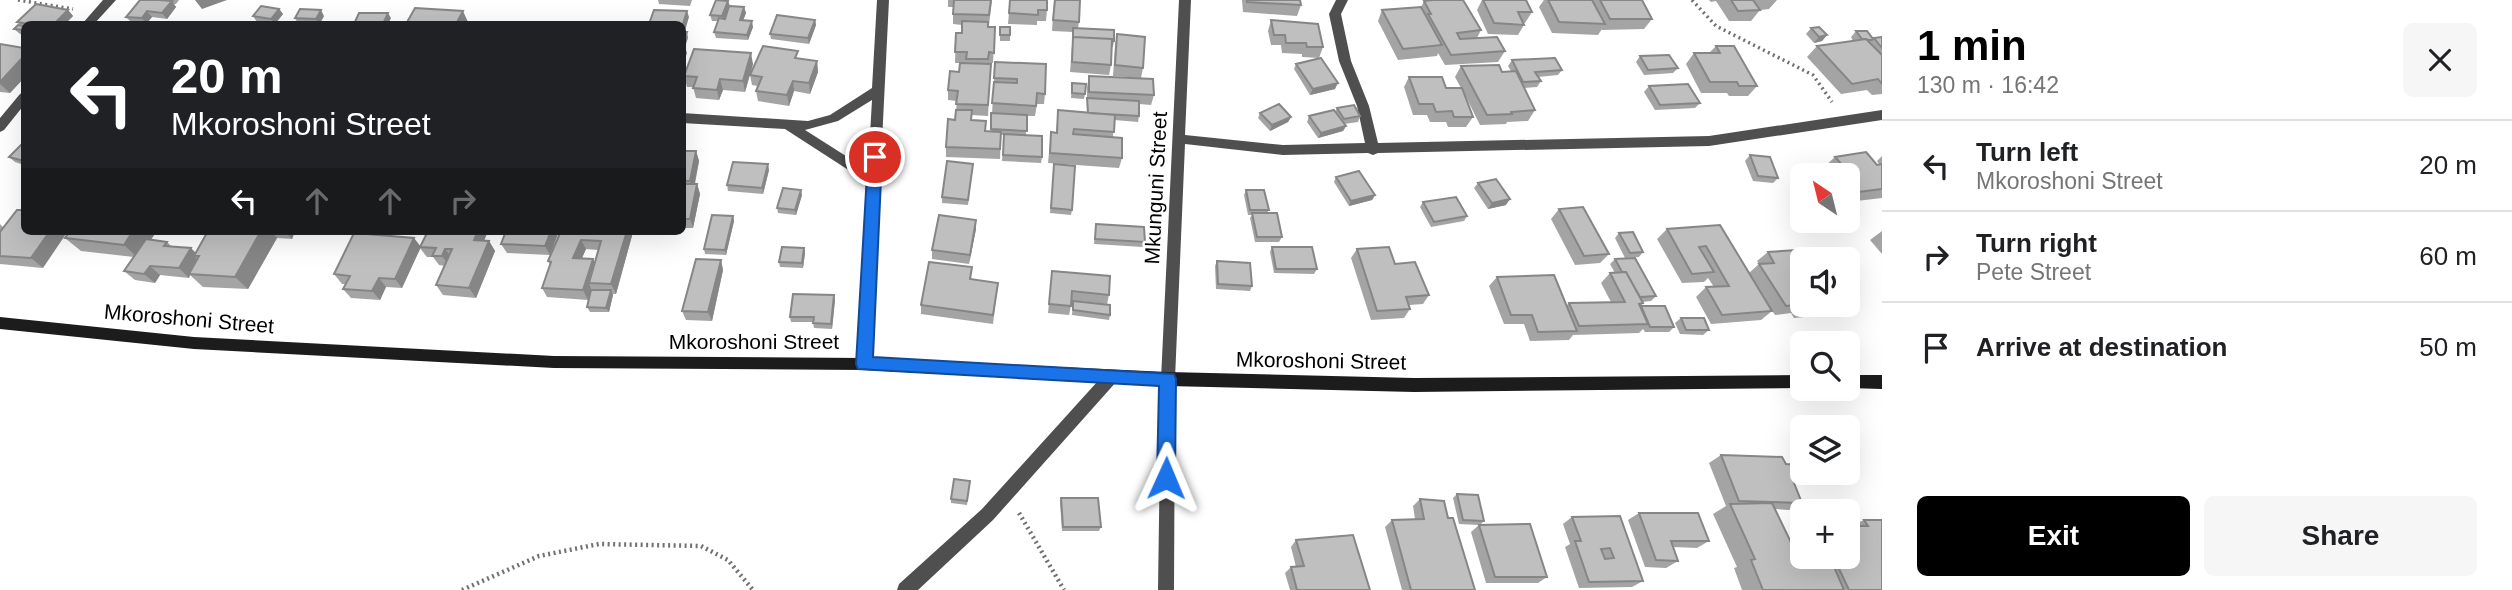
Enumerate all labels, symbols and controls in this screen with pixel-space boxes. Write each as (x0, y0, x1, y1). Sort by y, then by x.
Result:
text: 1 min (1917, 22, 2027, 69)
button: close (2403, 23, 2477, 97)
icon: left (56, 49, 147, 140)
text: 20 m (171, 49, 283, 103)
text: 130 m · 16:42 (1917, 72, 2059, 98)
text: Mkoroshoni Street (171, 106, 431, 142)
street label: Mkunguni Street (1140, 111, 1171, 265)
pin (845, 127, 905, 187)
text: Turn left (1976, 137, 2078, 167)
icon: arrive (856, 138, 894, 176)
icon: left (1917, 147, 1955, 185)
text: 20 m (2419, 150, 2477, 180)
north arrow (1790, 163, 1860, 233)
map controls (1790, 163, 1860, 569)
text: Mkoroshoni Street (1976, 168, 2163, 194)
icon: left (225, 182, 263, 220)
icon: ahead (298, 182, 336, 220)
icon: ahead (371, 182, 409, 220)
icon: right (444, 182, 482, 220)
text: Turn right (1976, 228, 2097, 258)
icon: right (1917, 238, 1955, 276)
text: 60 m (2419, 241, 2477, 271)
button: sound (1790, 247, 1860, 317)
text: Pete Street (1976, 259, 2091, 285)
street label: Mkoroshoni Street (103, 300, 275, 337)
icon: arrive (1917, 329, 1955, 367)
street label: Mkoroshoni Street (669, 330, 839, 353)
button: search (1790, 331, 1860, 401)
text: Arrive at destination (1976, 332, 2227, 362)
text: 50 m (2419, 332, 2477, 362)
street label: Mkoroshoni Street (1236, 348, 1407, 373)
button: layers (1790, 415, 1860, 485)
position arrow (1129, 441, 1203, 515)
button: Exit (1917, 496, 2190, 576)
button: Share (2204, 496, 2477, 576)
button: + (1790, 499, 1860, 569)

